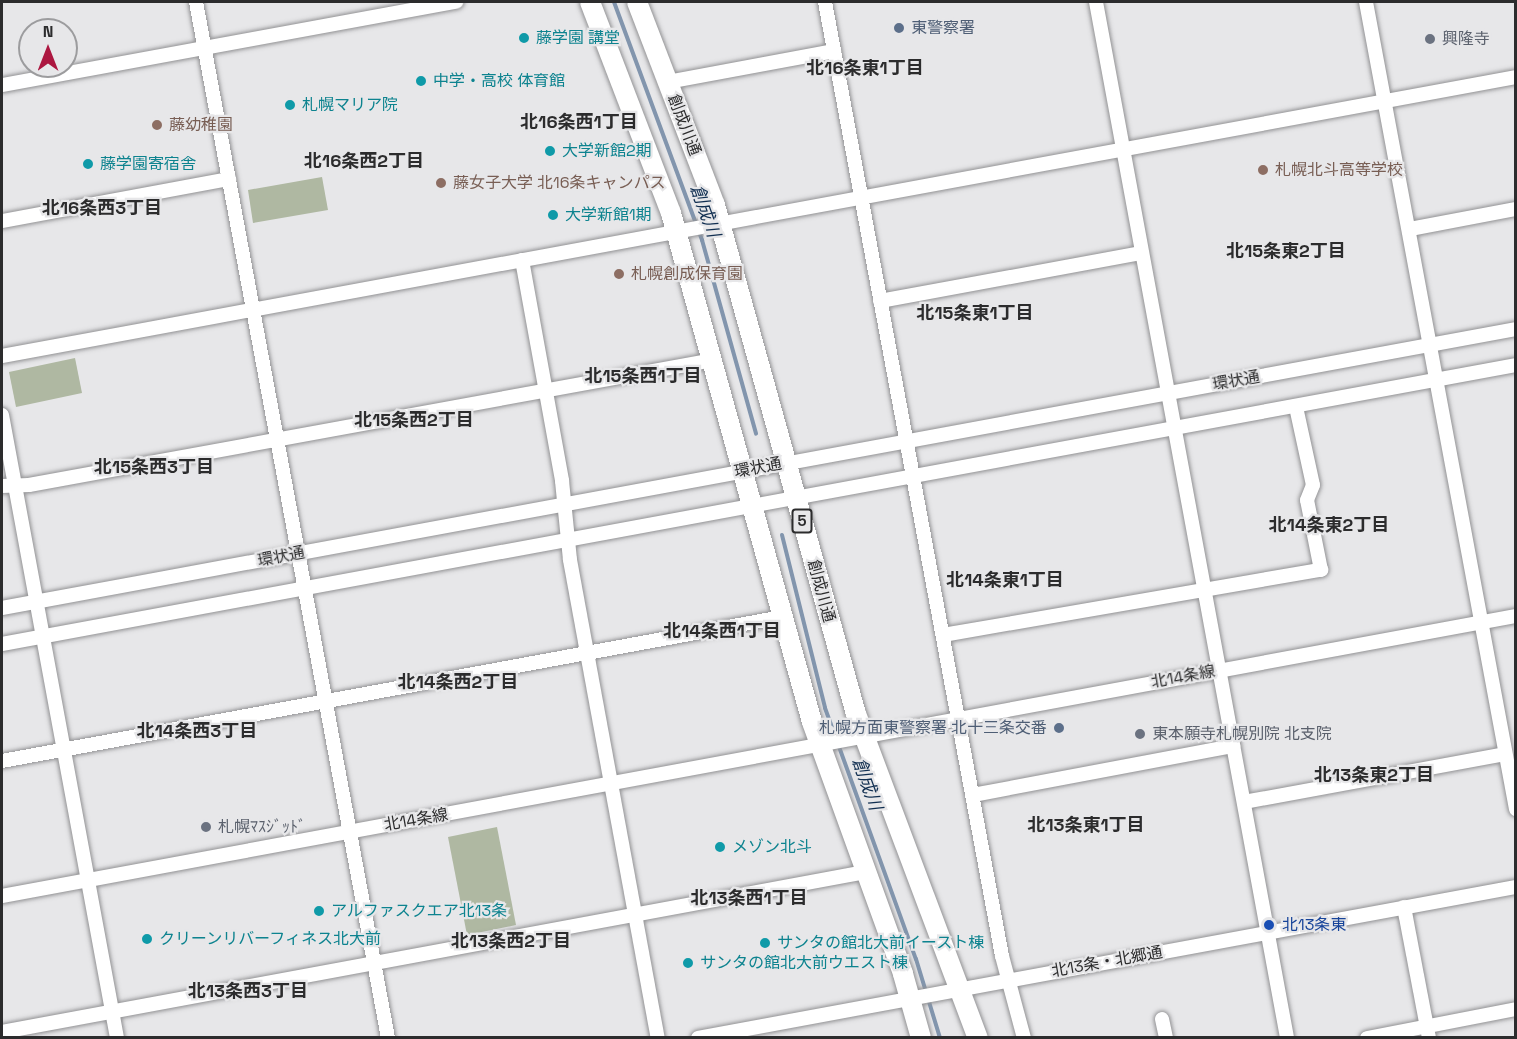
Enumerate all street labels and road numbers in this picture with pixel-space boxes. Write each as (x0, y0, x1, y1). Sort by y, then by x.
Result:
street label: 創成川通 (664, 92, 704, 158)
street label: 環状通 (1211, 367, 1261, 395)
street label: 環状通 (733, 454, 783, 482)
road number: 5 (792, 509, 812, 533)
street label: 環状通 (256, 543, 306, 571)
street label: 創成川通 (803, 558, 839, 624)
street label: 北14条線 (1149, 662, 1217, 692)
street label: 北14条線 (382, 805, 450, 835)
street label: 北13条・北郷通 (1050, 943, 1164, 981)

